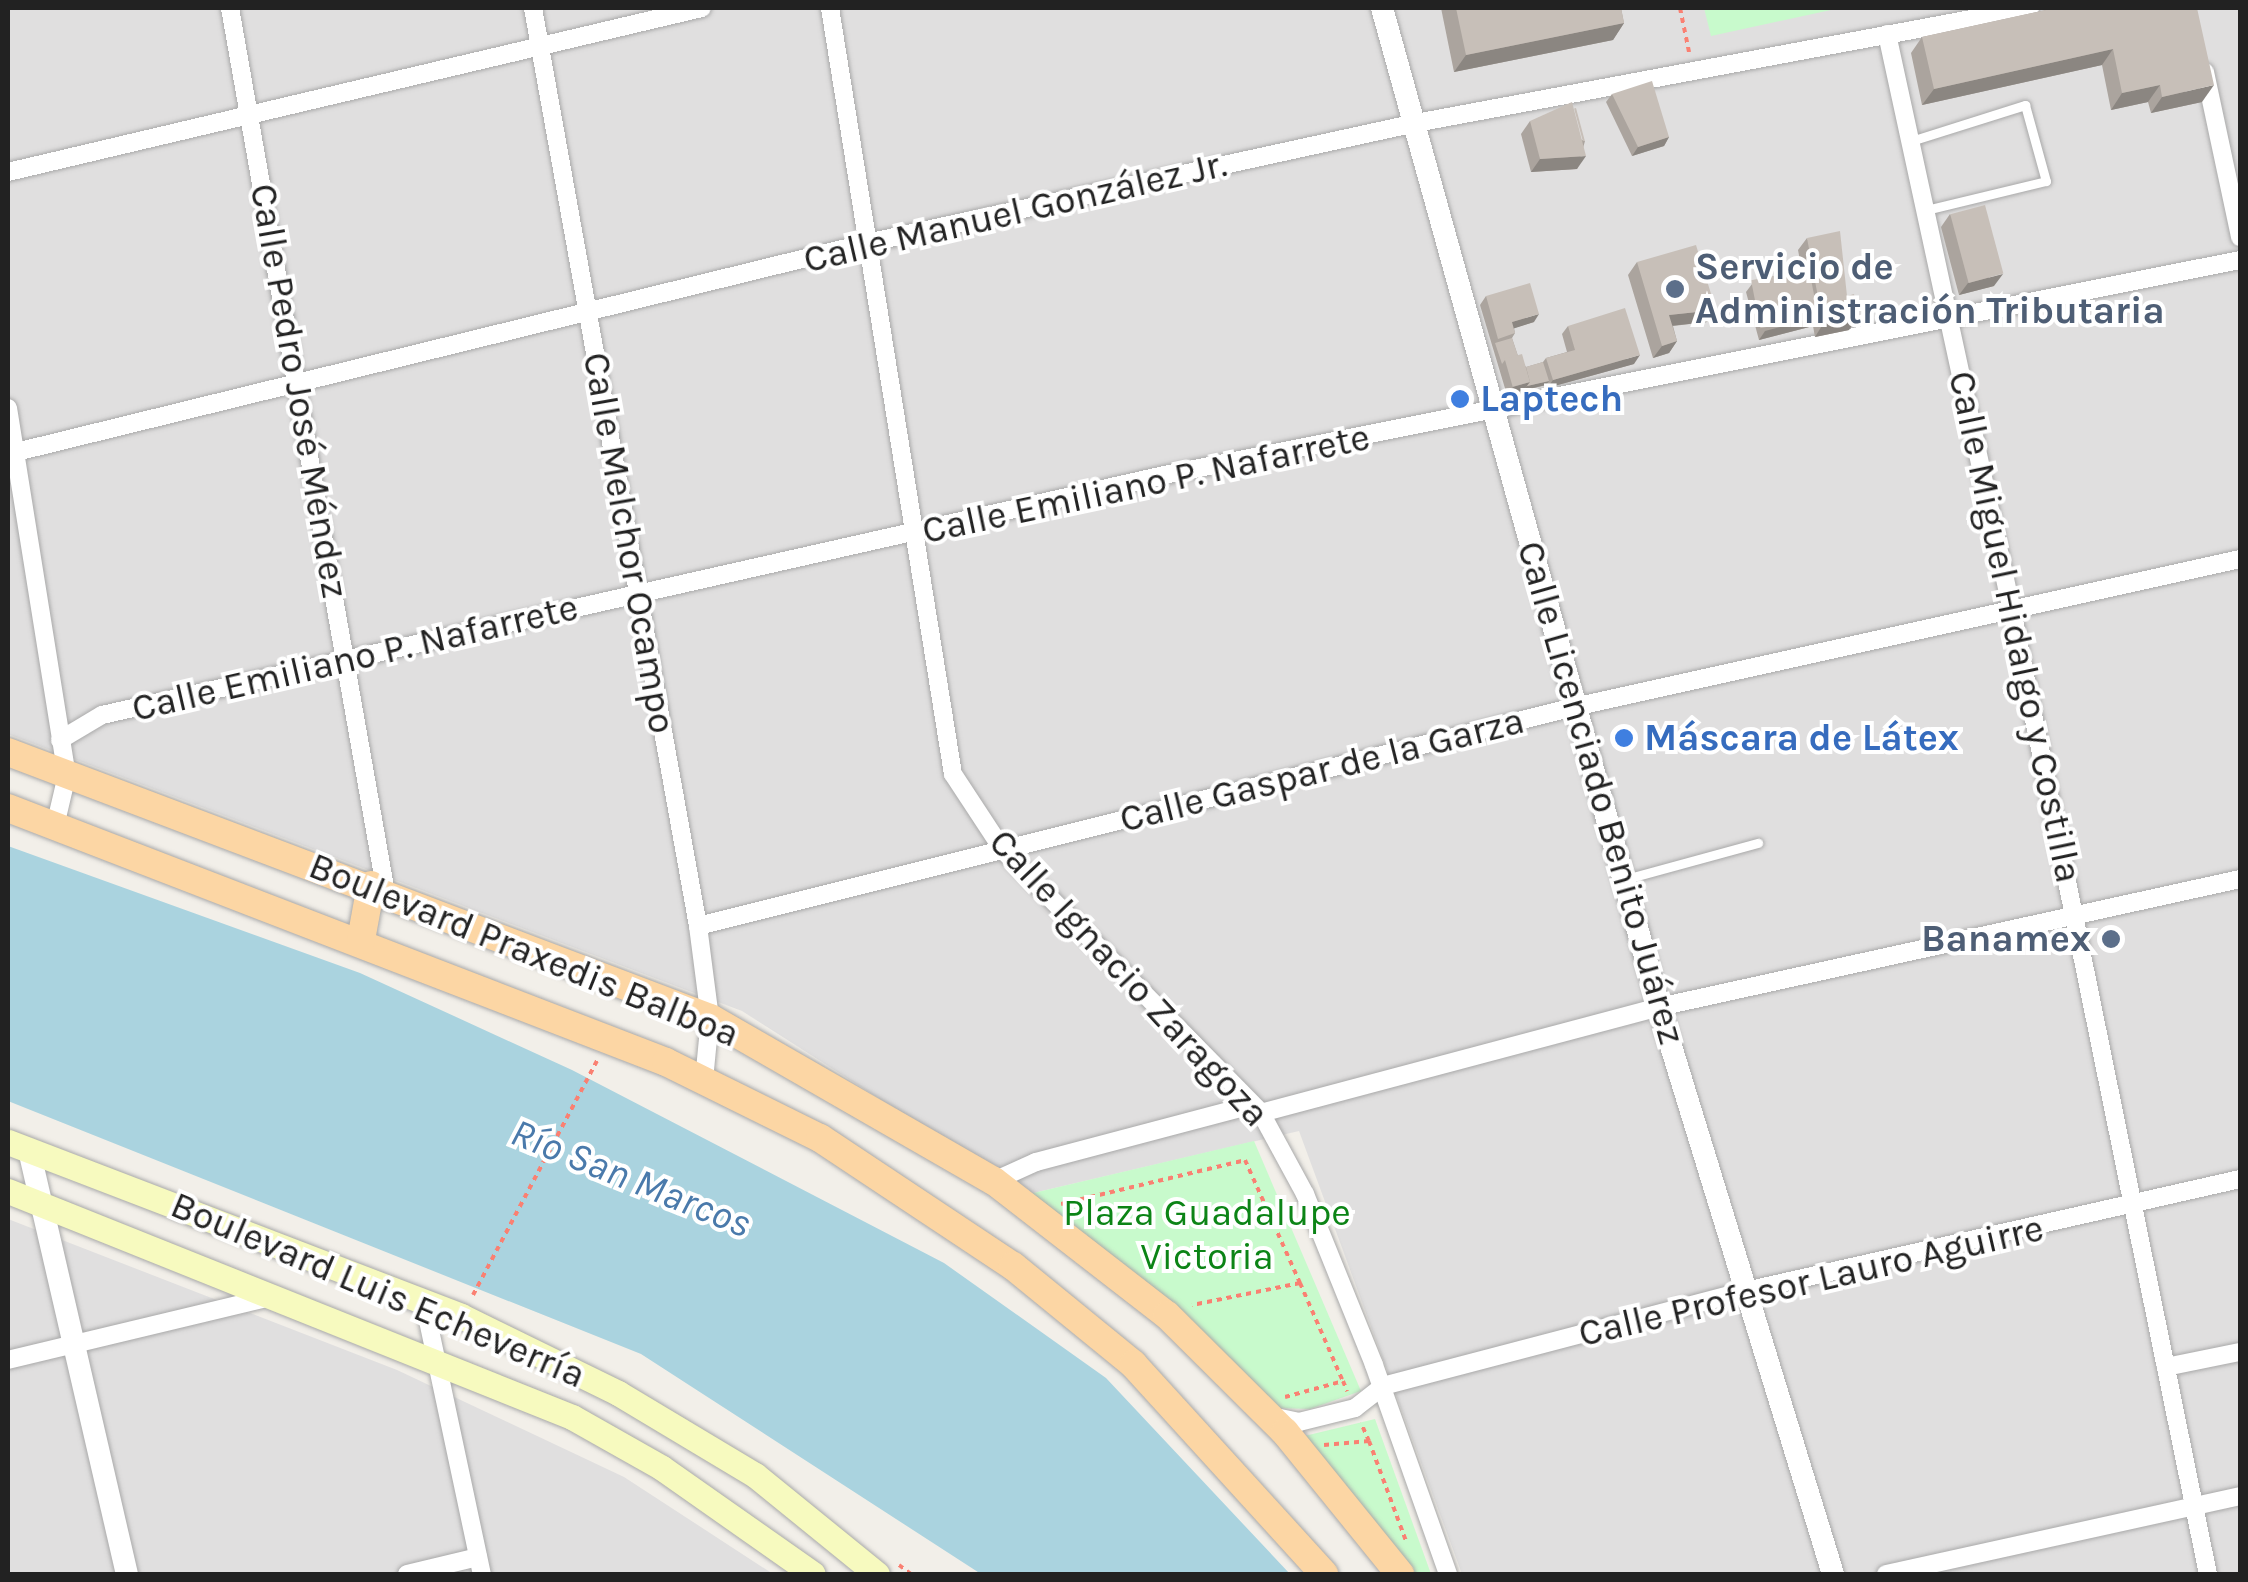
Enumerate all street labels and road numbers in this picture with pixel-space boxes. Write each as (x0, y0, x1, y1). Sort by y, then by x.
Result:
street label: Calle Manuel González Jr. (799, 141, 1231, 283)
street label: Calle Pedro José Méndez (240, 180, 358, 602)
street label: Calle Melchor Ocampo (573, 349, 685, 737)
street label: Calle Miguel Hidalgo y Costilla (1938, 367, 2092, 887)
street label: Calle Emiliano P. Nafarrete (918, 414, 1374, 554)
street label: Calle Licenciado Benito Juárez (1507, 536, 1695, 1050)
street label: Calle Emiliano P. Nafarrete (128, 584, 582, 732)
street label: Calle Gaspar de la Garza (1115, 698, 1529, 842)
street label: Calle Ignacio Zaragoza (979, 820, 1279, 1136)
street label: Boulevard Praxedis Balboa (302, 843, 746, 1057)
street label: Boulevard Luis Echeverría (164, 1182, 592, 1398)
street label: Calle Profesor Lauro Aguirre (1574, 1205, 2048, 1357)

